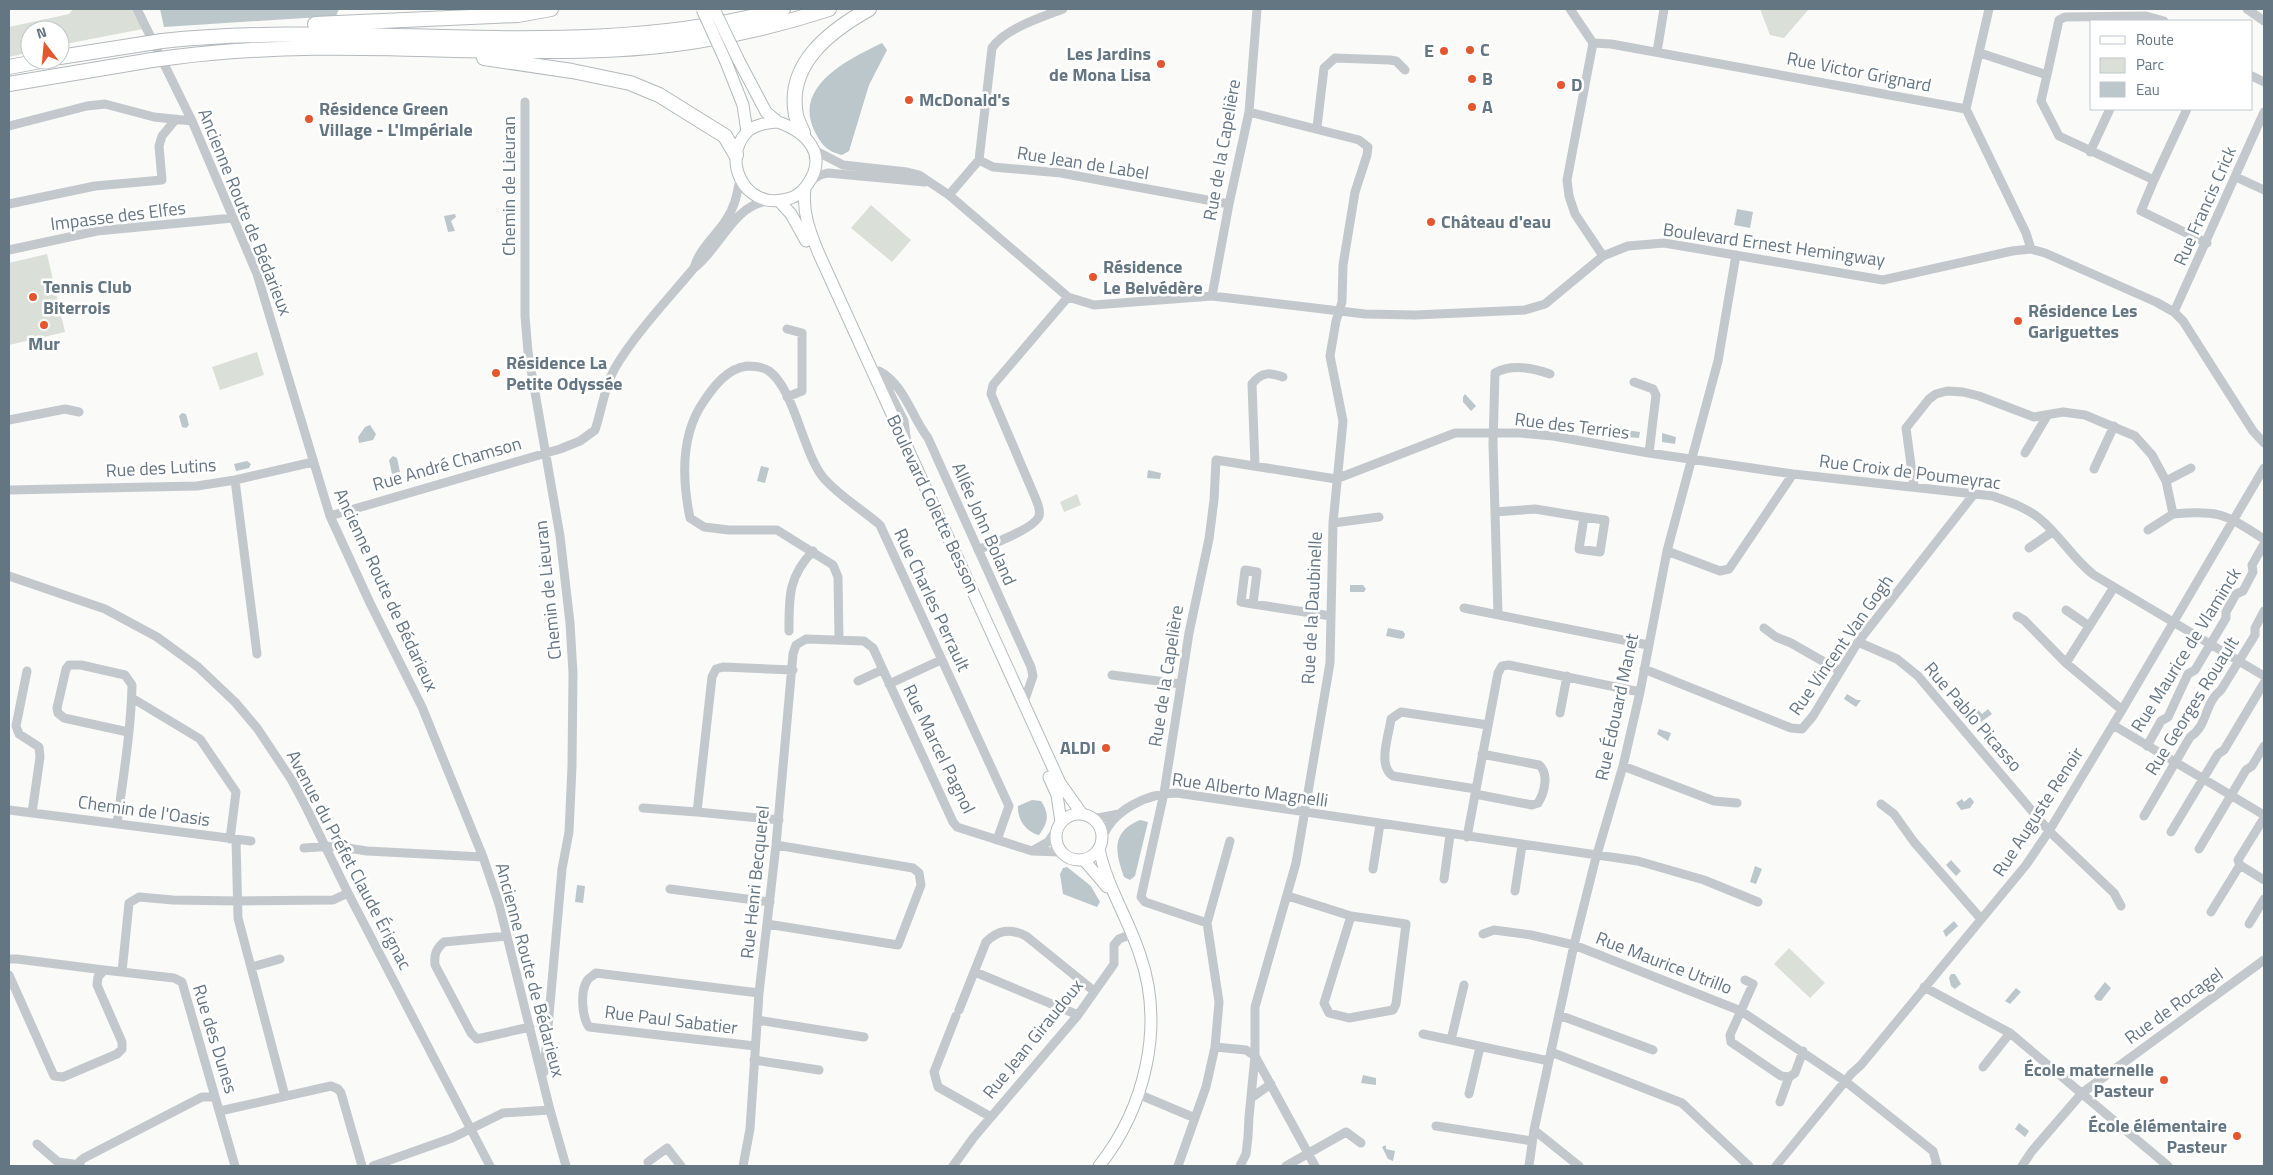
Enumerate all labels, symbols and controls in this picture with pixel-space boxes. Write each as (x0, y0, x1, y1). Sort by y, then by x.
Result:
north arrow (20, 20, 70, 70)
legend (2090, 20, 2253, 110)
text: N (34, 21, 49, 43)
text: Route (2136, 28, 2174, 51)
place label: C (1480, 36, 1490, 63)
place label: E (1424, 37, 1434, 64)
place label: Les Jardins de Mona Lisa (1049, 40, 1151, 88)
marker: C (1464, 44, 1476, 56)
street label: Rue Victor Grignard (1785, 44, 1934, 99)
marker: E (1438, 45, 1450, 57)
text: Parc (2136, 53, 2164, 76)
marker: Les Jardins de Mona Lisa (1155, 58, 1167, 70)
place label: B (1482, 65, 1493, 92)
place label: D (1571, 71, 1582, 98)
marker: B (1466, 73, 1478, 85)
street label: Rue de la Capelière (1196, 77, 1247, 223)
text: Eau (2136, 78, 2160, 101)
marker: D (1555, 79, 1567, 91)
place label: McDonald's (919, 86, 1010, 113)
place label: A (1482, 93, 1493, 120)
marker: McDonald's (903, 94, 915, 106)
place label: Résidence Green Village - L'Impériale (319, 95, 473, 143)
marker: A (1466, 101, 1478, 113)
street label: Ancienne Route de Bédarieux (192, 104, 299, 319)
marker: Résidence Green Village - L'Impériale (303, 113, 315, 125)
street label: Chemin de Lieuran (495, 116, 522, 256)
street label: Rue Jean de Label (1015, 139, 1151, 186)
street label: Rue Francis Crick (2166, 141, 2243, 270)
street label: Impasse des Elfes (49, 194, 187, 237)
place label: Château d'eau (1441, 208, 1551, 235)
marker: Château d'eau (1425, 216, 1437, 228)
street label: Boulevard Ernest Hemingway (1661, 216, 1887, 274)
place label: Résidence Le Belvédère (1103, 253, 1203, 301)
marker: Résidence Le Belvédère (1087, 271, 1099, 283)
place label: Tennis Club Biterrois (43, 273, 132, 321)
marker: Tennis Club Biterrois (27, 291, 39, 303)
place label: Résidence Les Gariguettes (2028, 297, 2138, 345)
marker: Résidence Les Gariguettes (2012, 315, 2024, 327)
marker: Mur (38, 319, 50, 331)
place label: Mur (28, 330, 60, 357)
place label: Résidence La Petite Odyssée (506, 349, 623, 397)
marker: Résidence La Petite Odyssée (490, 367, 502, 379)
street label: Rue des Terries (1513, 405, 1631, 446)
street label: Boulevard Colette Besson (880, 410, 987, 598)
street label: Rue André Chamson (369, 429, 524, 498)
street label: Rue Croix de Poumeyrac (1818, 447, 2003, 496)
street label: Rue des Lutins (105, 451, 217, 484)
street label: Allée John Boland (945, 458, 1024, 590)
street label: Ancienne Route de Bédarieux (327, 484, 445, 696)
street label: Chemin de Lieuran (527, 519, 568, 661)
street label: Rue Charles Perrault (887, 524, 978, 676)
street label: Rue de la Daubinelle (1294, 531, 1329, 685)
street label: Rue Maurice de Vlaminck (2124, 562, 2247, 737)
street label: Rue Vincent Van Gogh (1782, 569, 1899, 721)
street label: Rue de la Capelière (1141, 603, 1190, 749)
street label: Rue Édouard Manet (1588, 630, 1645, 783)
street label: Rue Georges Rouault (2138, 631, 2246, 780)
street label: Rue Pablo Picasso (1918, 656, 2029, 778)
street label: Rue Marcel Pagnol (896, 680, 982, 818)
place label: ALDI (1060, 734, 1096, 761)
marker: ALDI (1100, 742, 1112, 754)
street label: Rue Auguste Renoir (1985, 742, 2090, 882)
street label: Avenue du Préfet Claude Érignac (280, 745, 419, 974)
street label: Rue Alberto Magnelli (1170, 765, 1330, 814)
street label: Chemin de l'Oasis (76, 788, 212, 833)
street label: Rue Henri Becquerel (733, 804, 776, 960)
street label: Ancienne Route de Bédarieux (489, 860, 572, 1080)
street label: Rue Maurice Utrillo (1592, 924, 1736, 1001)
street label: Rue de Rocagel (2119, 961, 2229, 1051)
street label: Rue Jean Giraudoux (976, 973, 1089, 1104)
street label: Rue des Dunes (186, 981, 245, 1097)
street label: Rue Paul Sabatier (603, 998, 739, 1041)
place label: École maternelle Pasteur (2024, 1056, 2154, 1104)
marker: École maternelle Pasteur (2158, 1074, 2170, 1086)
place label: École élémentaire Pasteur (2088, 1112, 2227, 1160)
marker: École élémentaire Pasteur (2231, 1130, 2243, 1142)

